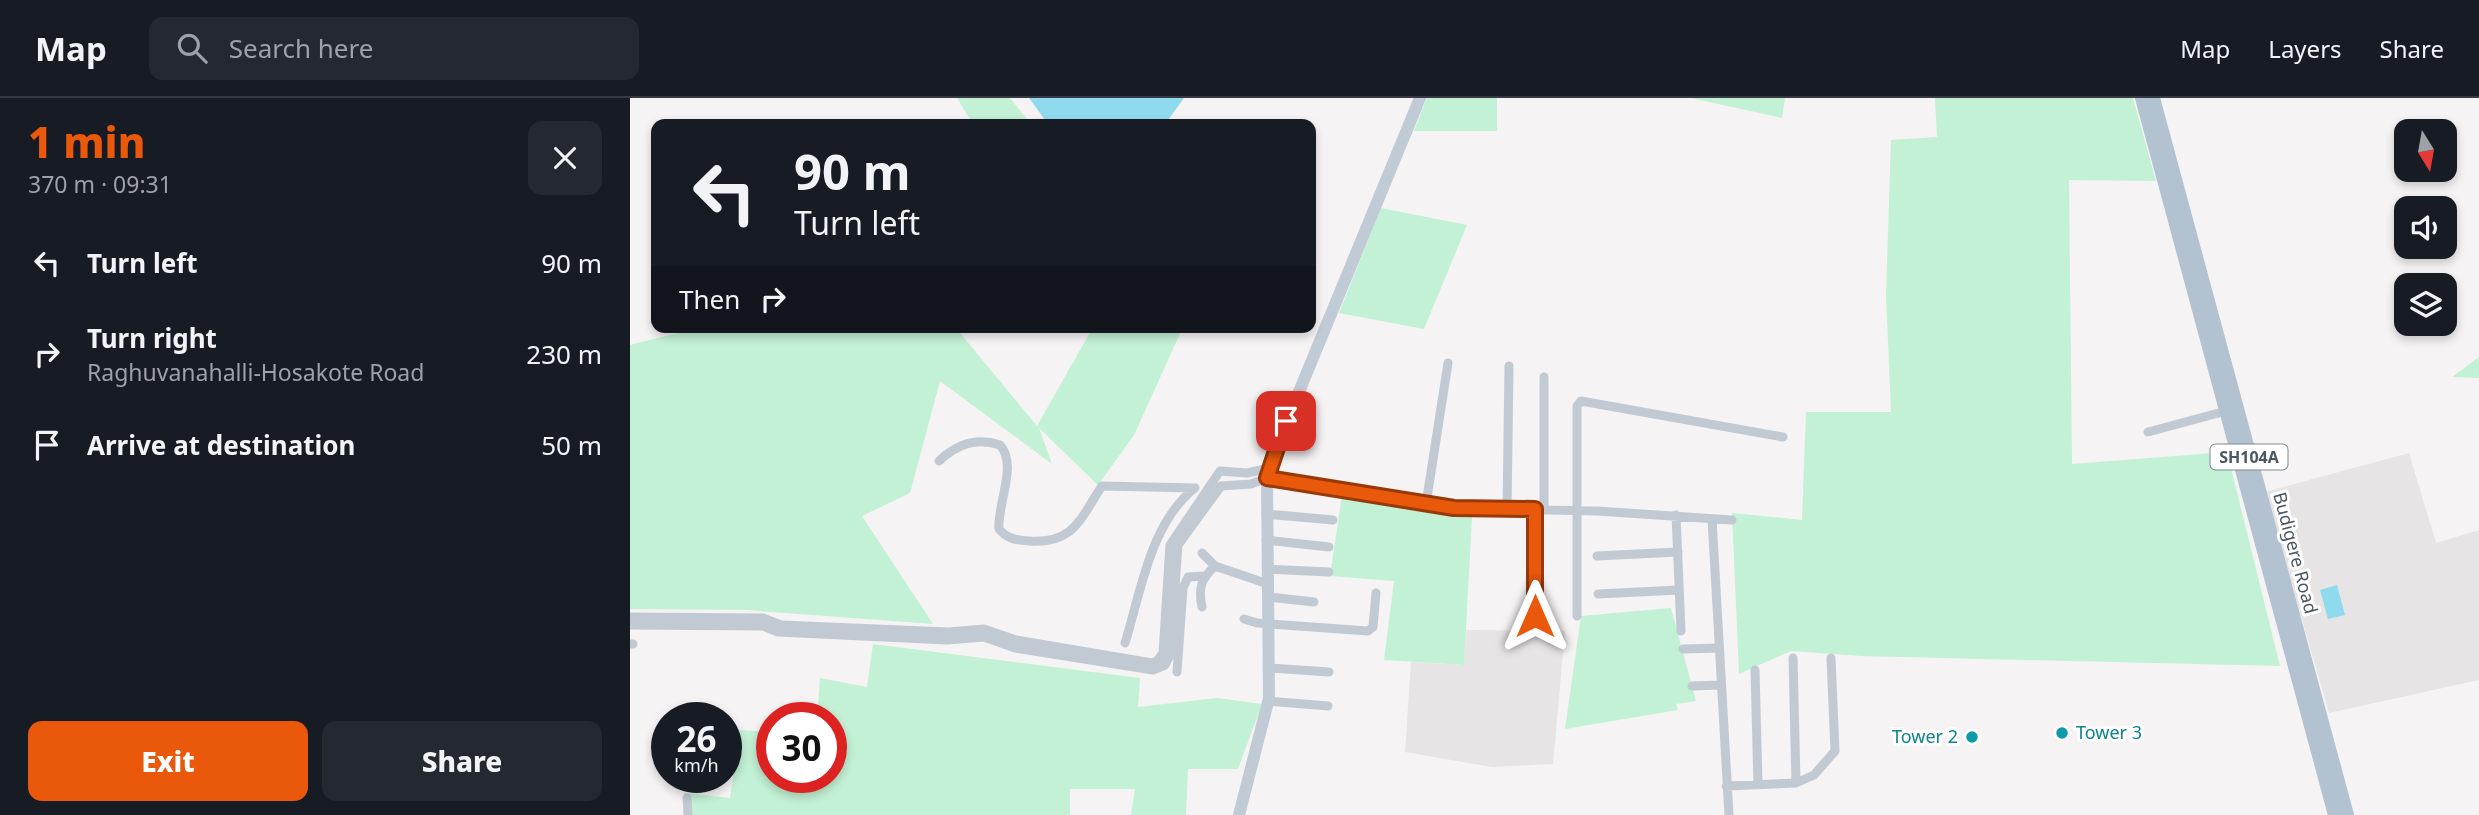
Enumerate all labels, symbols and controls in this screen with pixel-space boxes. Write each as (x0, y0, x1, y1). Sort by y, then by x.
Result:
search box (149, 17, 639, 80)
text: Map (35, 26, 107, 71)
icon: search (173, 29, 211, 67)
text: Search here (229, 30, 373, 66)
text: Map (2180, 32, 2230, 65)
text: Layers (2268, 32, 2342, 65)
text: Share (2380, 32, 2444, 65)
text: 1 min (28, 113, 145, 170)
north arrow (2394, 119, 2457, 182)
map controls (2394, 119, 2457, 336)
button: close (528, 121, 602, 195)
text: 90 m (794, 138, 911, 204)
icon: left (679, 147, 770, 238)
text: 370 m · 09:31 (28, 168, 172, 200)
button: sound (2394, 196, 2457, 259)
text: Turn left (794, 201, 920, 244)
icon: left (28, 244, 66, 282)
text: Turn left (87, 245, 198, 281)
text: 90 m (541, 245, 602, 281)
button: layers (2394, 273, 2457, 336)
icon: right (754, 280, 792, 318)
text: Then (679, 281, 740, 317)
text: Turn right (87, 320, 217, 356)
icon: right (28, 335, 66, 373)
text: 230 m (526, 336, 602, 372)
text: Raghuvanahalli-Hosakote Road (87, 356, 424, 388)
pin (1256, 391, 1316, 451)
icon: arrive (1267, 402, 1305, 440)
icon: arrive (28, 426, 66, 464)
text: Arrive at destination (87, 427, 356, 463)
text: 50 m (541, 427, 602, 463)
road number: SH104A (2210, 444, 2288, 470)
street label: Budigere Road (2268, 489, 2324, 616)
position arrow (1498, 579, 1572, 653)
speed limit sign: 30 (756, 702, 847, 793)
text: 26 (676, 715, 717, 762)
place label: Tower 3 (2076, 720, 2142, 744)
button: Exit (28, 721, 308, 801)
button: Share (322, 721, 602, 801)
place label: Tower 2 (1892, 724, 1958, 748)
marker: Tower 3 (2054, 725, 2070, 741)
marker: Tower 2 (1964, 729, 1980, 745)
text: km/h (674, 753, 719, 777)

